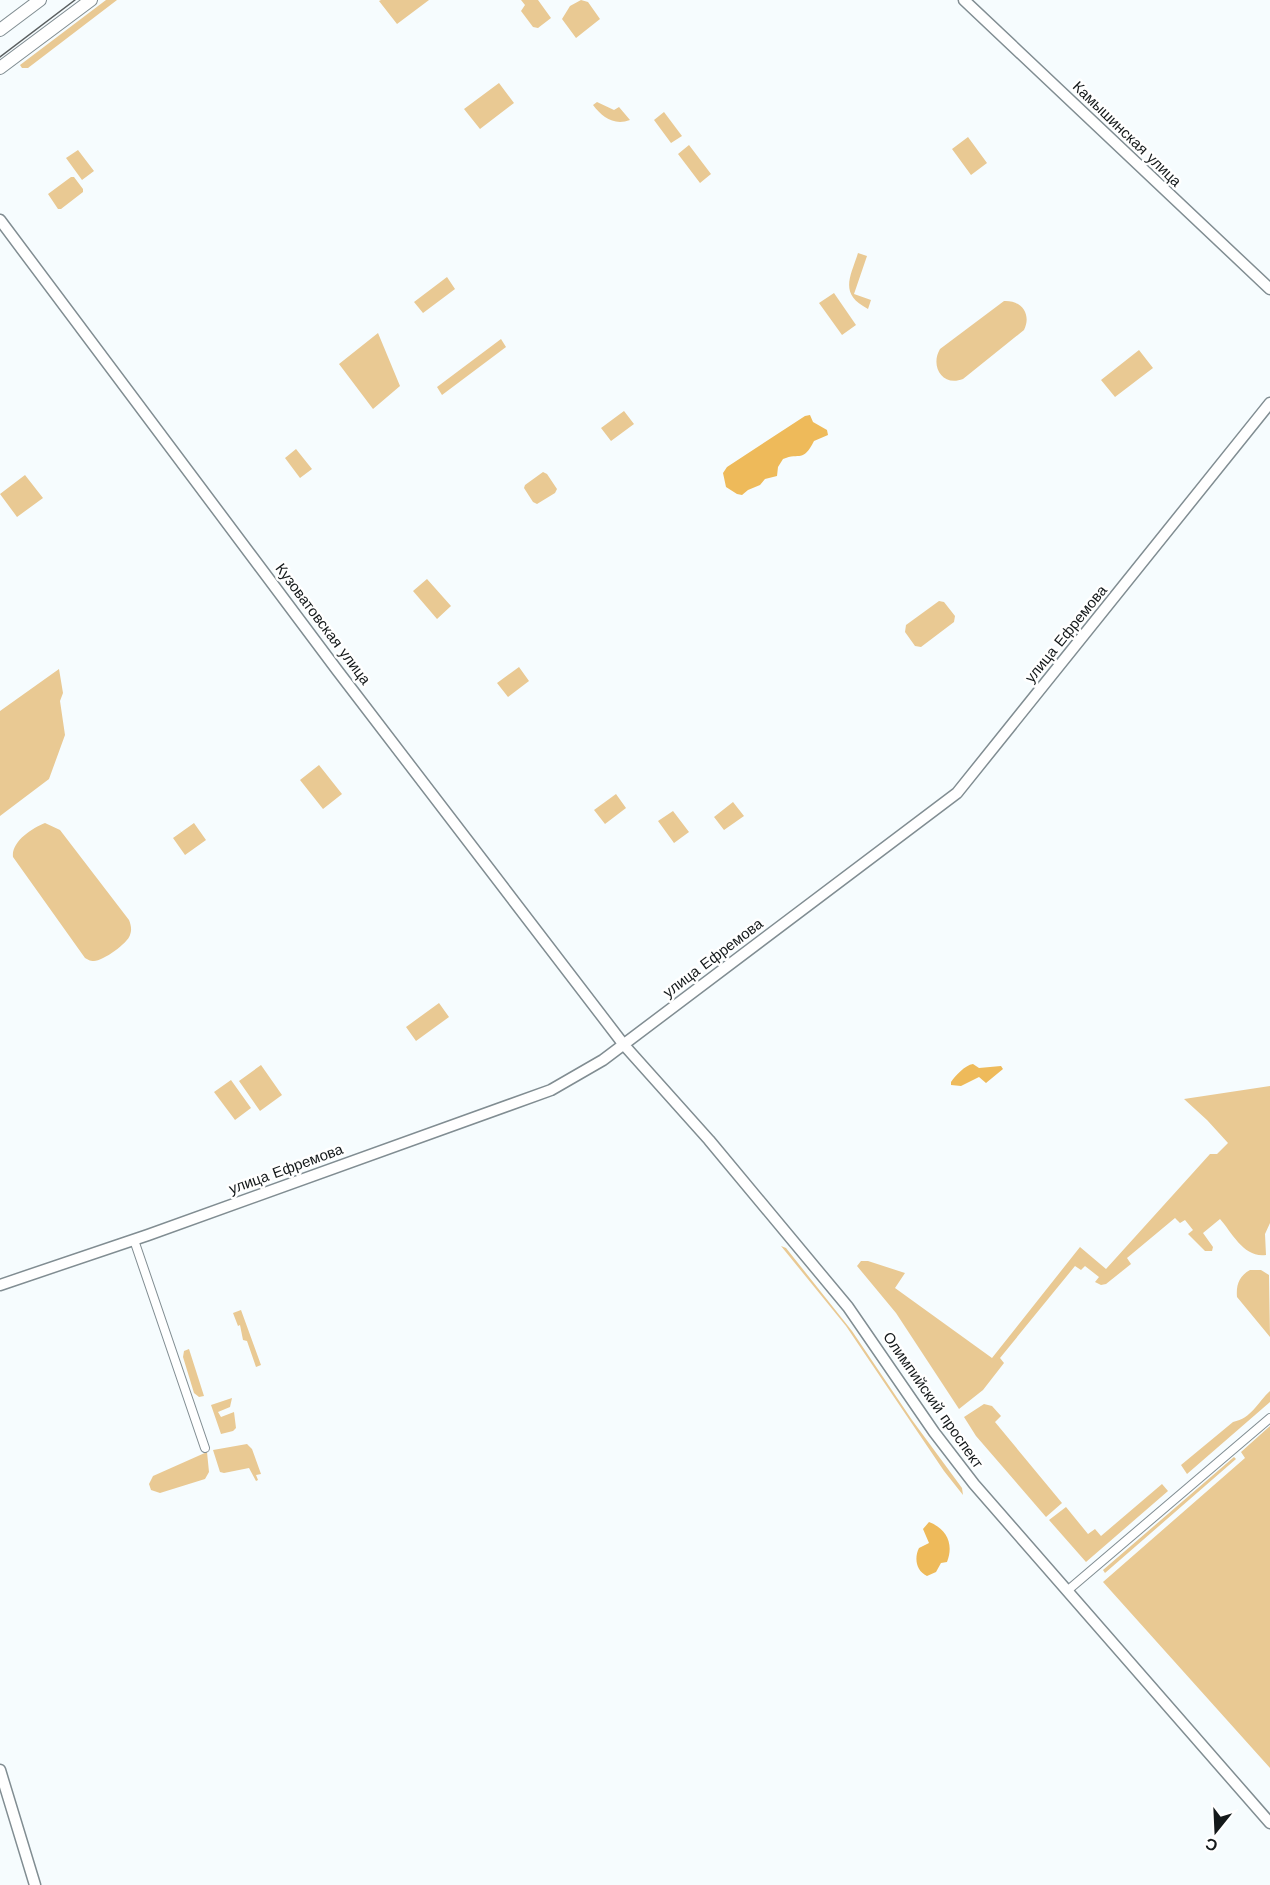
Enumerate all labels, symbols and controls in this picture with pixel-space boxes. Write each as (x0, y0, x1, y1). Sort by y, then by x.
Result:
street label: Камышинская улица (1069, 77, 1186, 191)
street label: Кузоватовская улица (272, 560, 375, 689)
street label: улица Ефремова (1021, 581, 1111, 686)
street label: улица Ефремова (660, 914, 767, 1001)
street label: улица Ефремова (226, 1140, 346, 1198)
street label: Олимпийский проспект (879, 1328, 987, 1472)
north arrow (1186, 1801, 1246, 1861)
text: С (1203, 1834, 1220, 1856)

